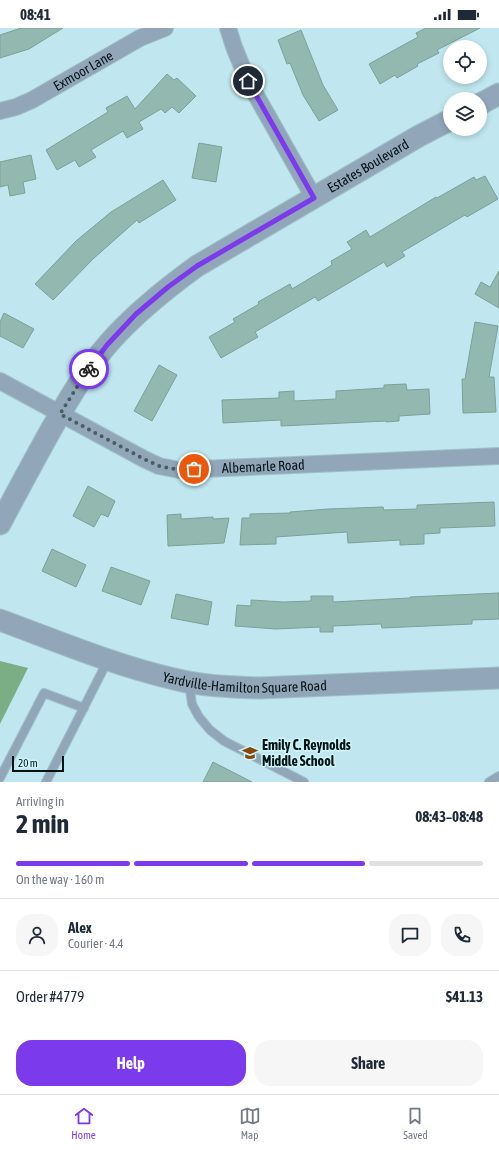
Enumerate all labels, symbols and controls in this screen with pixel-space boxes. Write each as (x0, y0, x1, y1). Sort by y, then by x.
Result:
text: 08:41 (20, 6, 51, 23)
map controls (443, 40, 487, 136)
button: locate (443, 40, 487, 84)
street label: Exmoor Lane (51, 47, 116, 94)
pin (231, 64, 265, 98)
icon: home (237, 70, 259, 92)
button: layers (443, 92, 487, 136)
street label: Estates Boulevard (325, 136, 411, 196)
courier (69, 349, 109, 389)
icon: bike (78, 358, 100, 380)
pin (177, 452, 211, 486)
street label: Albemarle Road (221, 457, 305, 476)
icon: bag (183, 458, 205, 480)
street label: Yardville-Hamilton Square Road (161, 669, 327, 696)
place label: Emily C. Reynolds Middle School (262, 737, 351, 769)
school or university icon: Emily C. Reynolds Middle School (241, 744, 259, 762)
scale bar (12, 754, 64, 773)
text: 20 m (18, 757, 38, 769)
text: Arriving in (16, 794, 64, 809)
text: 08:43–08:48 (415, 808, 483, 825)
text: 2 min (16, 809, 69, 839)
text: On the way · 160 m (16, 872, 104, 887)
button: person (16, 914, 58, 956)
button: chat (389, 914, 431, 956)
button: phone (441, 914, 483, 956)
text: Alex (68, 919, 92, 936)
text: Courier · 4.4 (68, 936, 124, 951)
text: Order #4779 (16, 988, 84, 1005)
text: $41.13 (446, 988, 483, 1005)
button: Help (16, 1040, 246, 1086)
button: Share (254, 1040, 483, 1086)
tab: Home (71, 1105, 96, 1141)
tab: Map (239, 1105, 261, 1141)
tab: Saved (403, 1105, 428, 1141)

